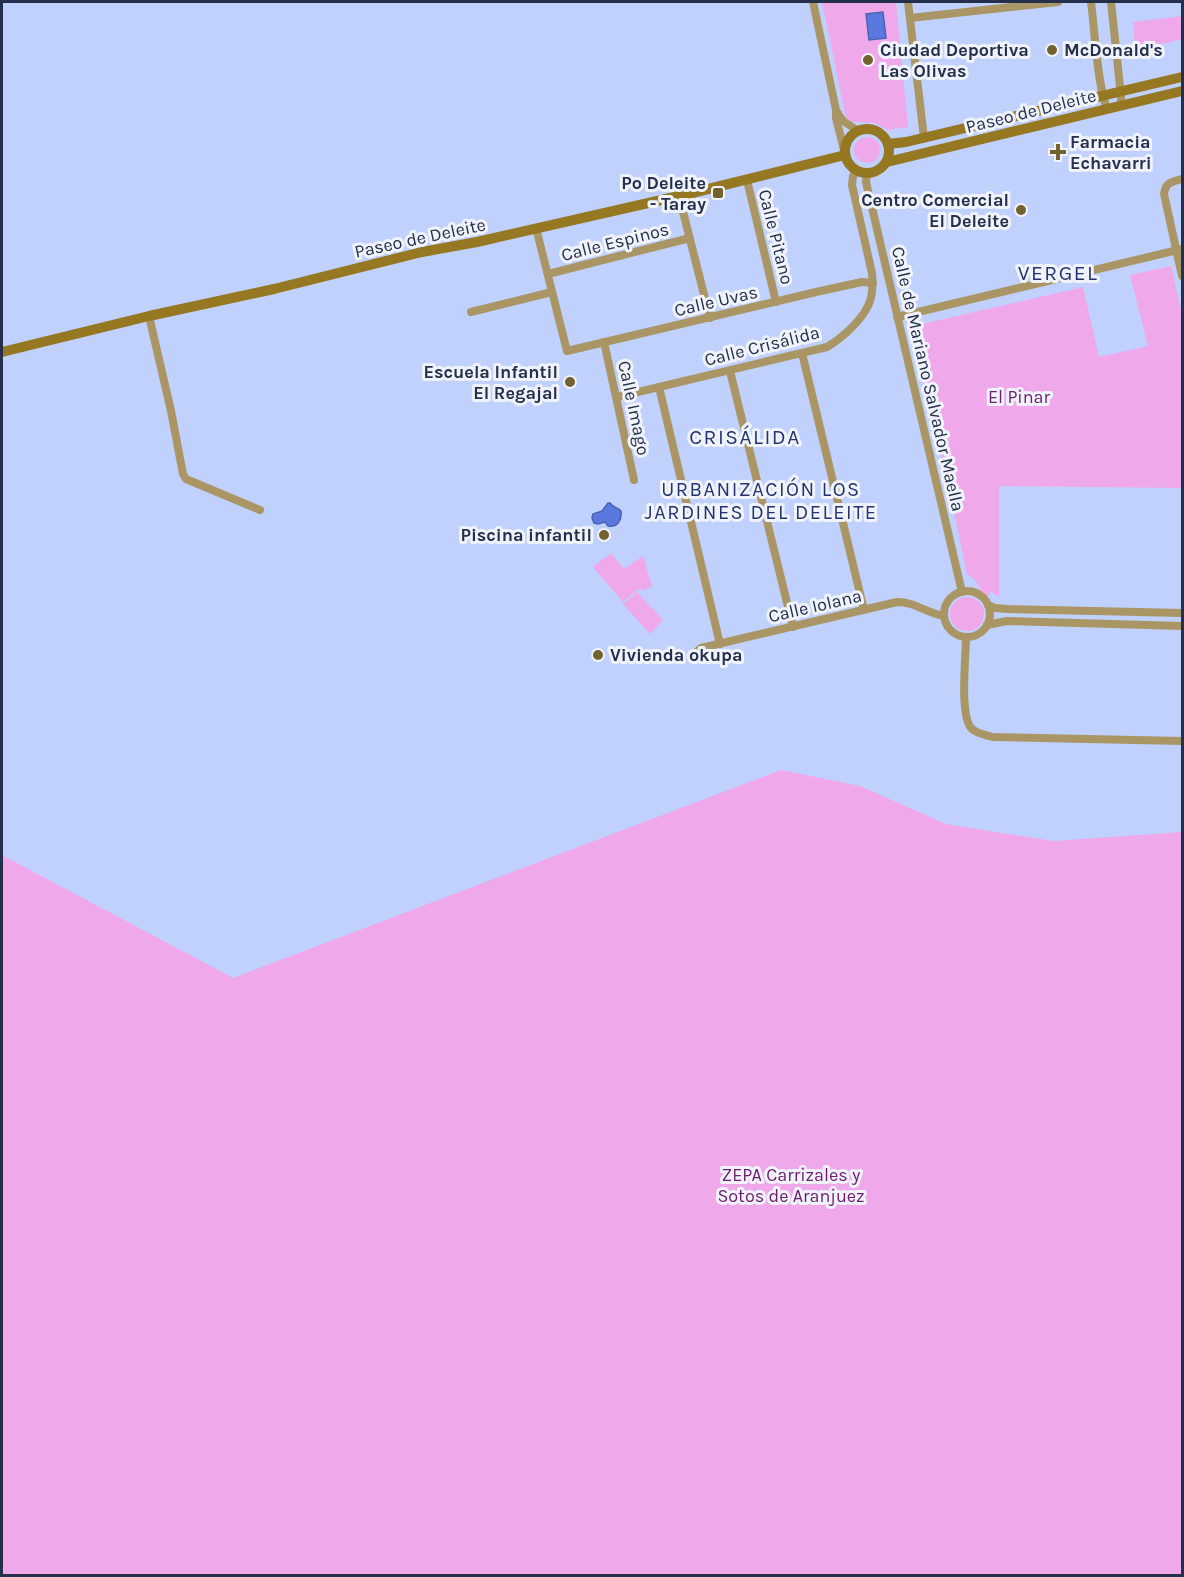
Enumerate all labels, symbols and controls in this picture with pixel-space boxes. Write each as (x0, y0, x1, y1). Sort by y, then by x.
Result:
place label: Ciudad Deportiva Las Olivas (880, 39, 1029, 82)
place label: McDonald's (1064, 39, 1163, 61)
marker: McDonald's (1045, 43, 1059, 57)
marker: Ciudad Deportiva Las Olivas (861, 53, 875, 67)
street label: Paseo de Deleite (963, 84, 1099, 138)
place label: Farmacia Echavarri (1070, 131, 1152, 174)
marker: Farmacia Echavarri (1051, 145, 1065, 159)
place label: Pº Deleite - Taray (621, 172, 706, 215)
marker: Pº Deleite - Taray (711, 186, 725, 200)
street label: Calle Pitano (754, 187, 798, 287)
place label: Centro Comercial El Deleite (861, 189, 1009, 232)
marker: Centro Comercial El Deleite (1014, 203, 1028, 217)
street label: Paseo de Deleite (352, 213, 488, 263)
street label: Calle Espinos (559, 218, 671, 266)
street label: Calle de Mariano Salvador Maella (887, 244, 969, 514)
district label: VERGEL (1018, 261, 1098, 285)
street label: Calle Uvas (672, 281, 760, 321)
street label: Calle Crisálida (702, 321, 822, 371)
street label: Calle Imago (613, 359, 655, 457)
place label: Escuela Infantil El Regajal (423, 361, 558, 404)
marker: Escuela Infantil El Regajal (563, 375, 577, 389)
park label: El Pinar (988, 386, 1051, 408)
district label: CRISÁLIDA (689, 425, 801, 449)
district label: URBANIZACIÓN LOS JARDINES DEL DELEITE (645, 477, 877, 524)
place label: Piscina infantil (460, 524, 592, 546)
marker: Piscina infantil (597, 528, 611, 542)
street label: Calle Iolana (766, 585, 864, 627)
place label: Vivienda okupa (610, 644, 743, 666)
marker: Vivienda okupa (591, 648, 605, 662)
park label: ZEPA Carrizales y Sotos de Aranjuez (717, 1164, 865, 1207)

